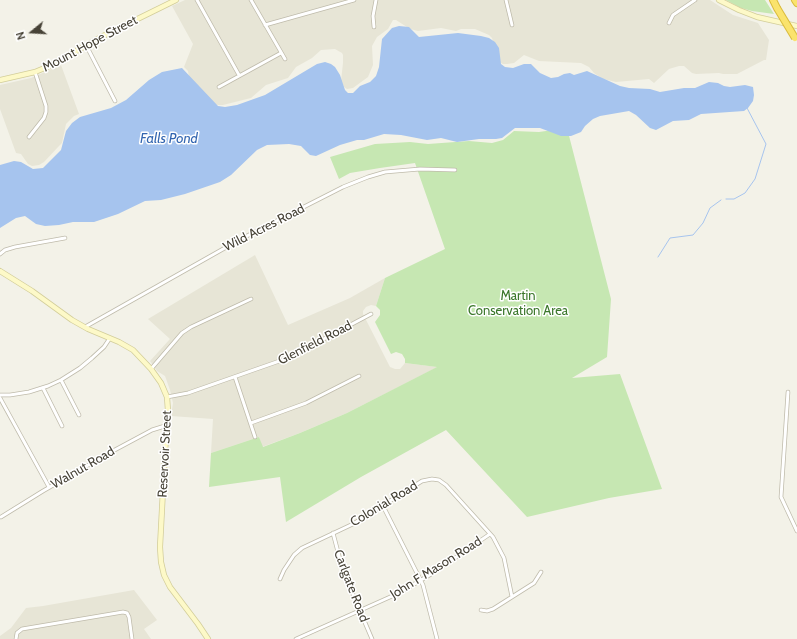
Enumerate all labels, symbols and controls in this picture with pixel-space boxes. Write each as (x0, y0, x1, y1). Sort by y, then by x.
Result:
north arrow (12, 12, 52, 52)
street label: Mount Hope Street (40, 12, 140, 76)
text: N (13, 30, 28, 42)
water label: Falls Pond (140, 131, 198, 147)
street label: Wild Acres Road (221, 201, 307, 255)
park label: Martin Conservation Area (468, 288, 568, 319)
street label: Glenfield Road (276, 318, 354, 368)
street label: Reservoir Street (155, 410, 175, 498)
street label: Walnut Road (48, 444, 118, 492)
street label: Colonial Road (348, 478, 420, 530)
street label: John F Mason Road (387, 534, 485, 602)
street label: Carlgate Road (330, 548, 372, 624)

